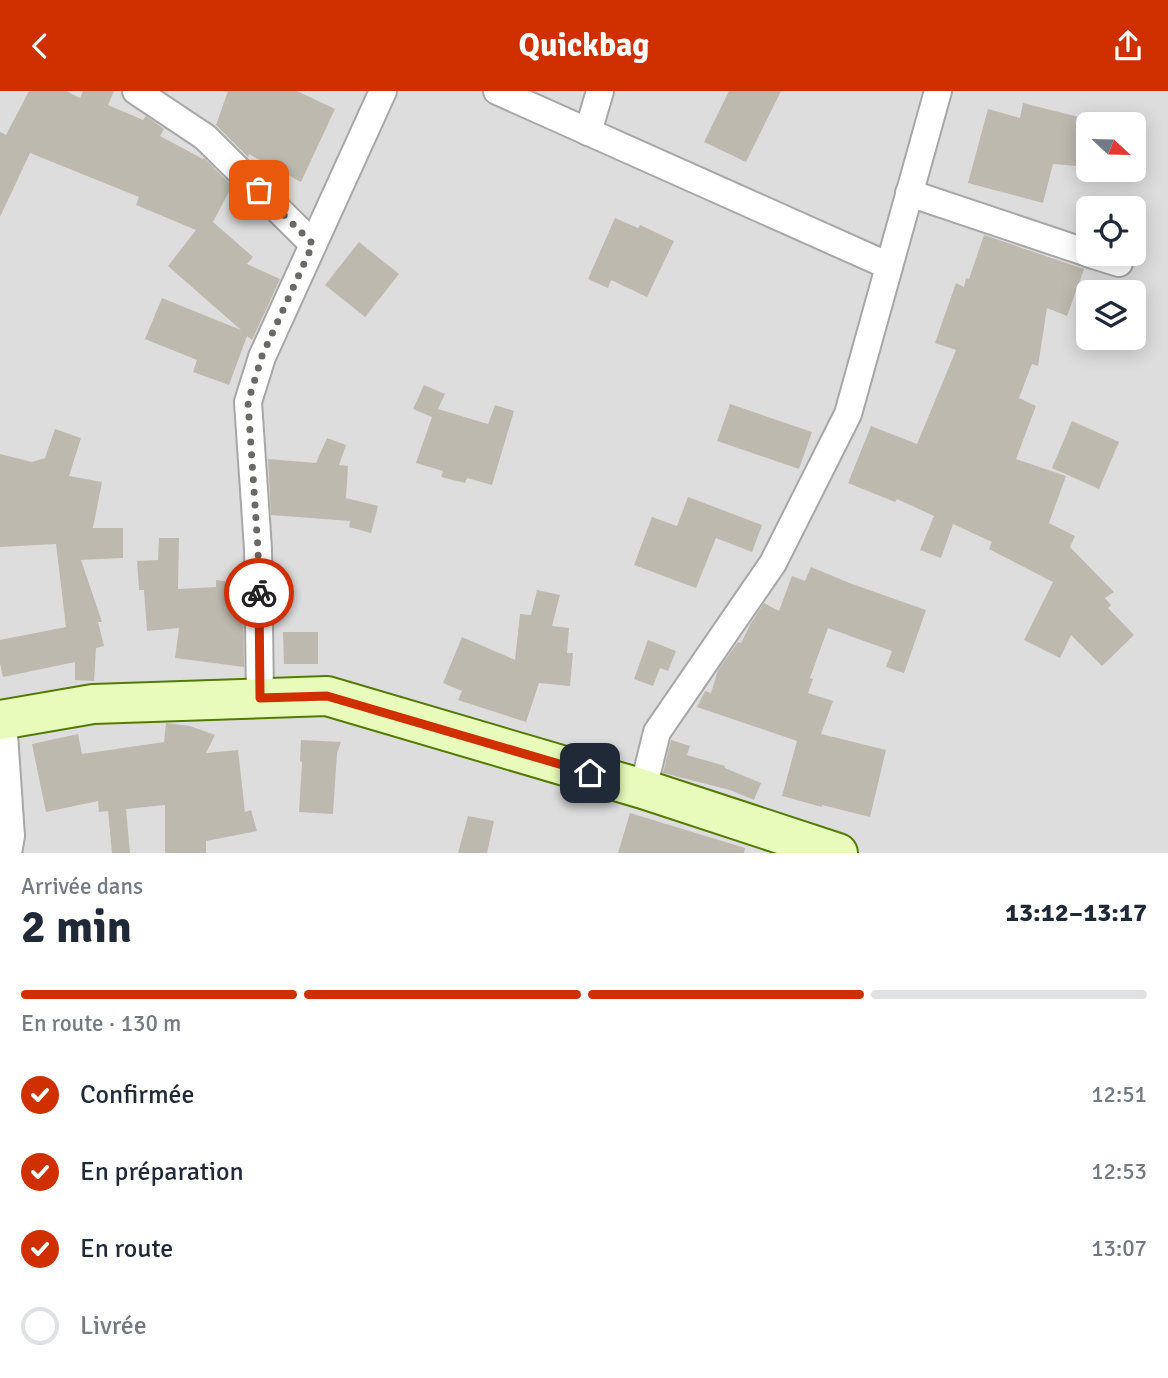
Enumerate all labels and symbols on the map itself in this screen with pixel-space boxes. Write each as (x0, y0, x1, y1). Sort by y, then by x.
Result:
north arrow (1076, 112, 1146, 182)
pin (229, 160, 289, 220)
courier (224, 558, 294, 628)
pin (560, 743, 620, 803)

